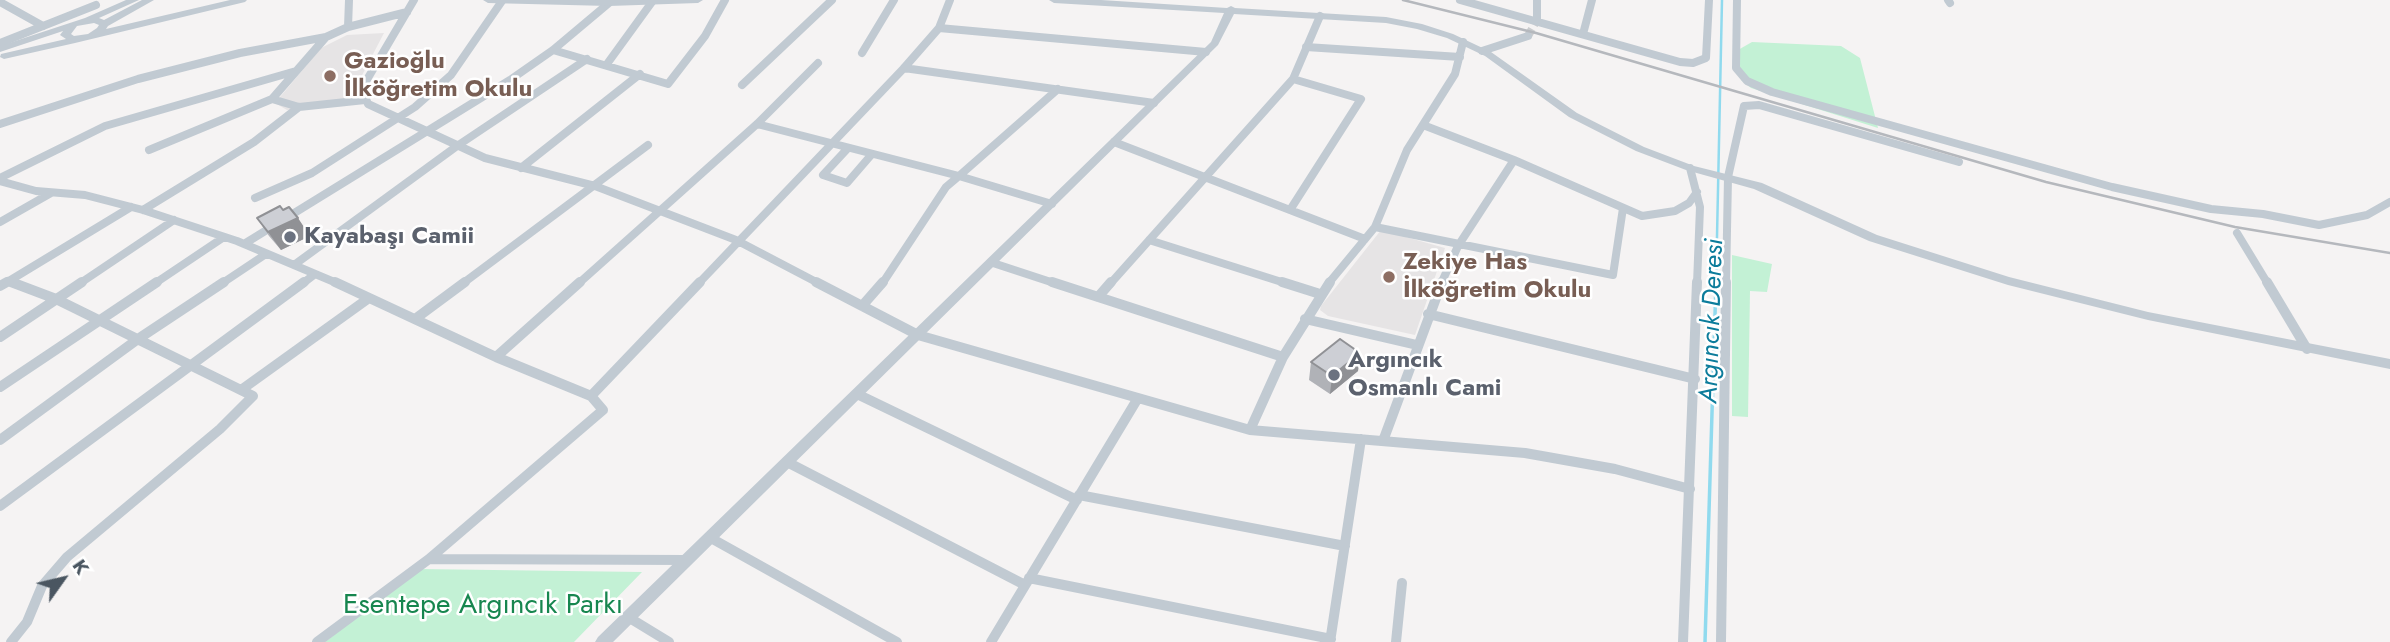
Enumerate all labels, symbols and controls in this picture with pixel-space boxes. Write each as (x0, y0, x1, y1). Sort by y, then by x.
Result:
place label: Gazioğlu İlköğretim Okulu (344, 48, 532, 104)
marker: Gazioğlu İlköğretim Okulu (322, 68, 338, 84)
place label: Kayabaşı Camii (304, 223, 474, 251)
marker: Kayabaşı Camii (282, 229, 298, 245)
water label: Argıncık Deresi (1695, 238, 1731, 404)
place label: Zekiye Has İlköğretim Okulu (1403, 249, 1591, 305)
marker: Zekiye Has İlköğretim Okulu (1381, 269, 1397, 285)
place label: Argıncık Osmanlı Cami (1348, 347, 1501, 403)
marker: Argıncık Osmanlı Cami (1326, 367, 1342, 383)
north arrow (28, 544, 98, 614)
text: K (66, 554, 96, 580)
park label: Esentepe Argıncık Parkı (343, 589, 623, 623)

